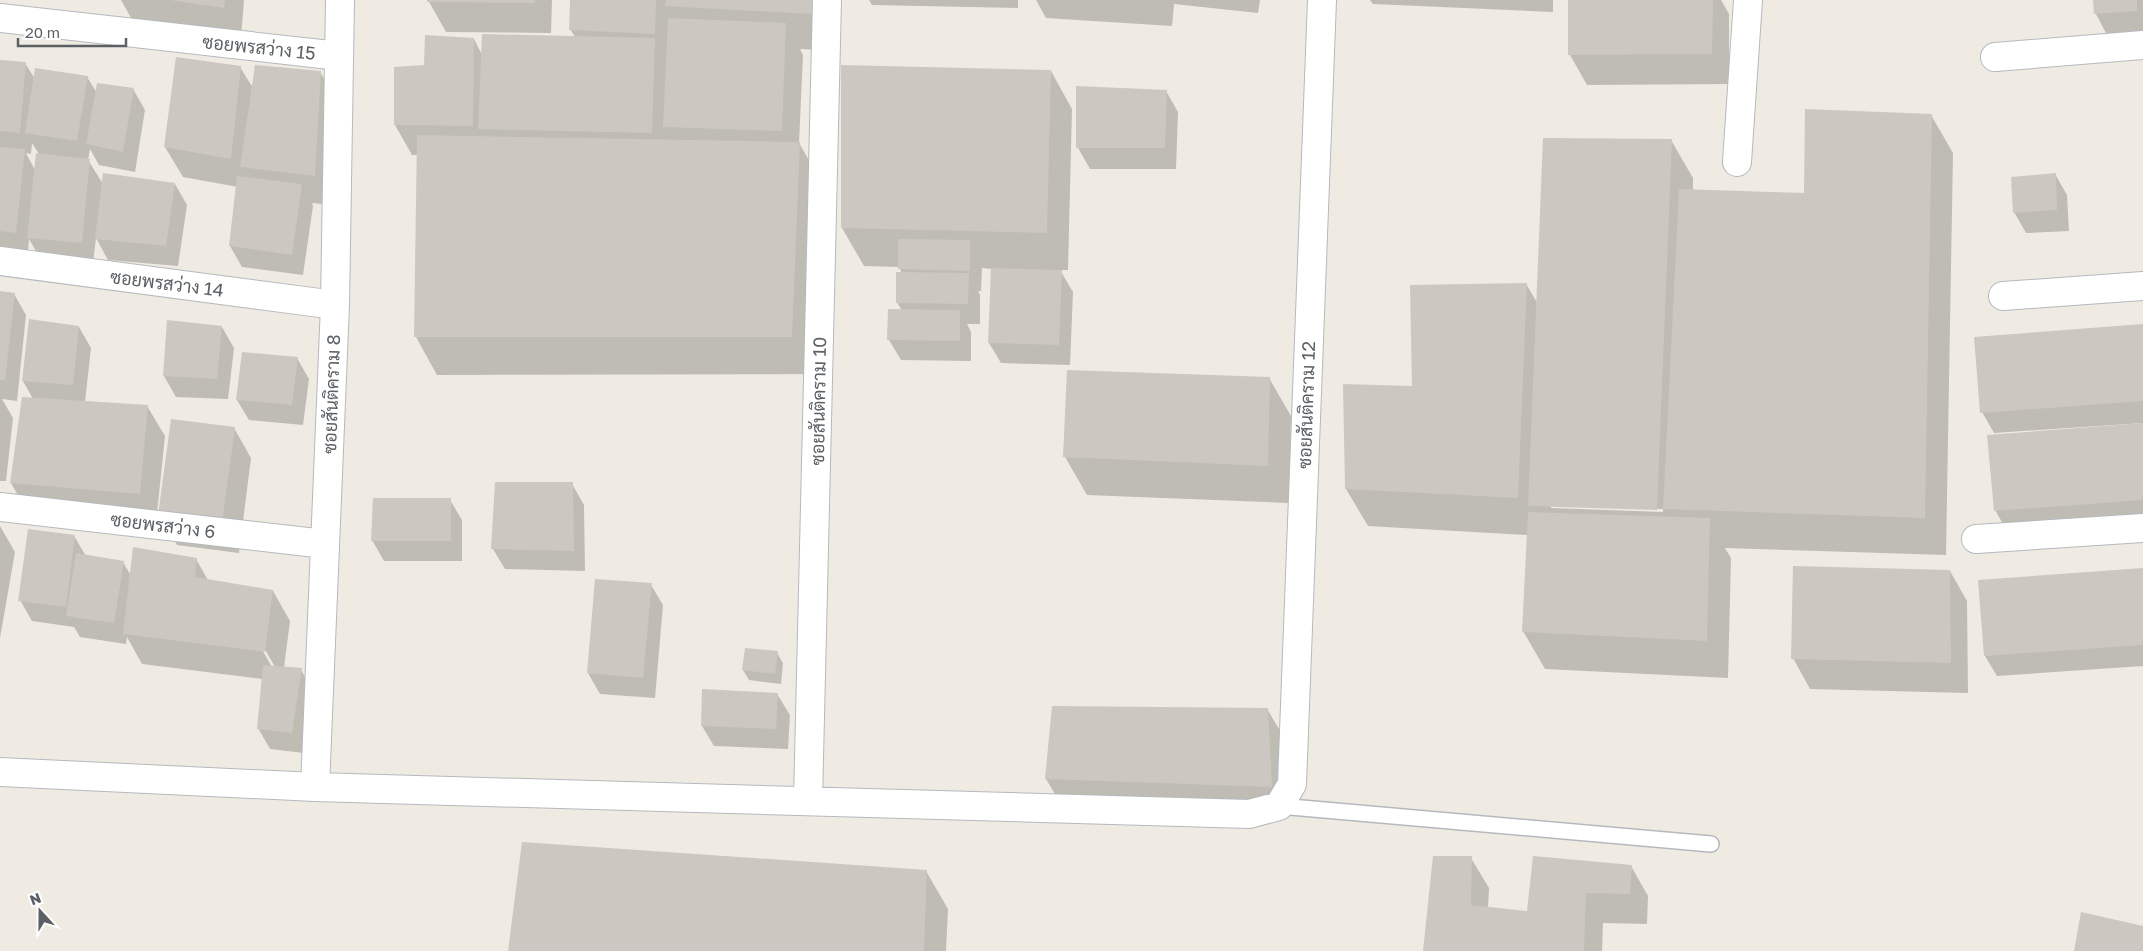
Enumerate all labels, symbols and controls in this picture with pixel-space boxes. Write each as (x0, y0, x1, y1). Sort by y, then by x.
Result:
scale bar (18, 15, 125, 47)
text: 20 m (25, 23, 60, 41)
street label: ซอยพรสว่าง 15 (201, 30, 317, 64)
street label: ซอยพรสว่าง 14 (109, 265, 225, 301)
street label: ซอยสันติคราม 8 (318, 334, 344, 454)
street label: ซอยสันติคราม 10 (806, 337, 830, 465)
street label: ซอยสันติคราม 12 (1293, 341, 1319, 469)
street label: ซอยพรสว่าง 6 (109, 508, 217, 542)
north arrow (15, 886, 65, 936)
text: N (27, 889, 43, 908)

